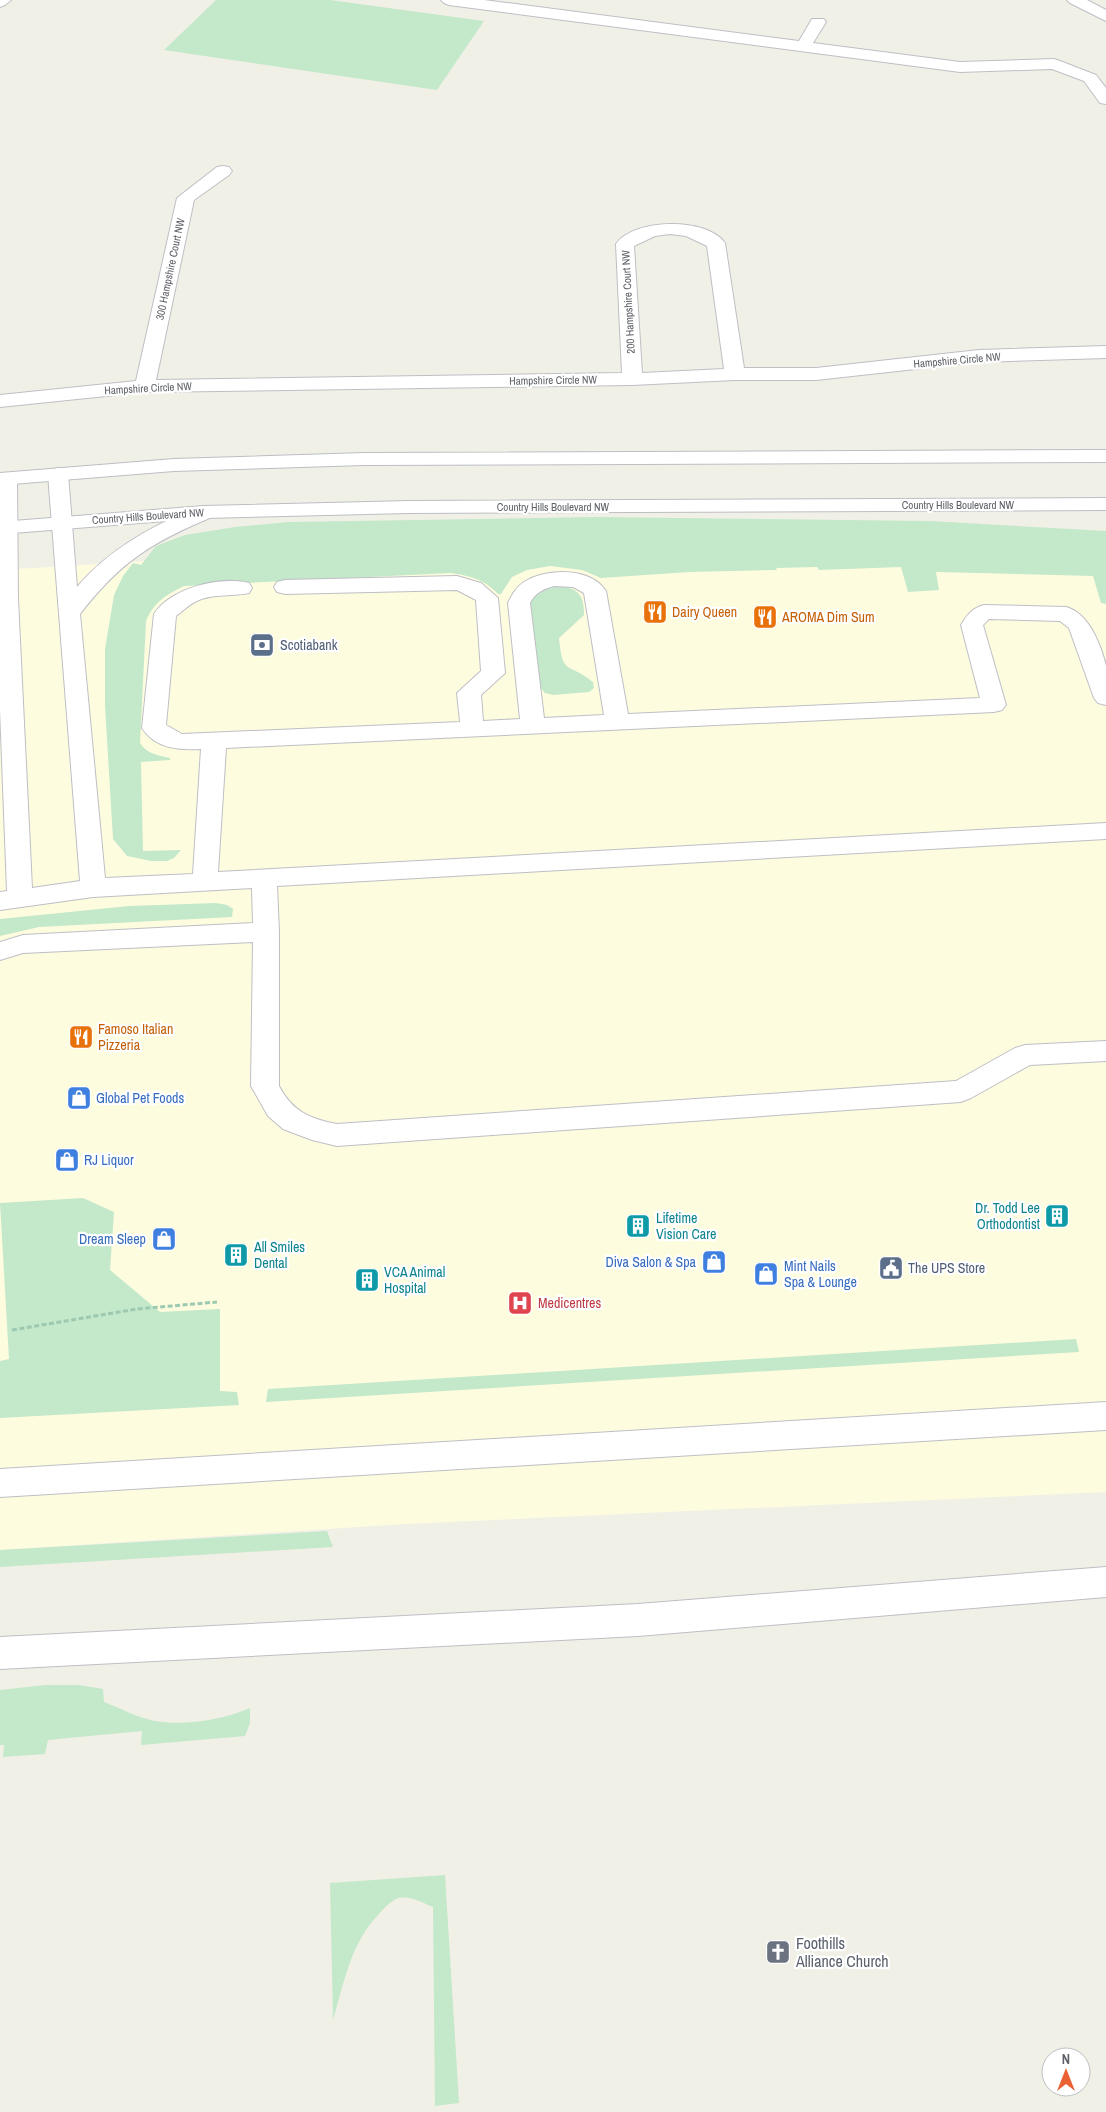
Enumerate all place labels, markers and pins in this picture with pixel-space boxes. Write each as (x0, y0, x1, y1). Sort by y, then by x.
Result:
restaurant icon: Dairy Queen (642, 599, 668, 625)
place label: Dairy Queen (672, 603, 737, 621)
restaurant icon: AROMA Dim Sum (752, 604, 778, 630)
place label: AROMA Dim Sum (781, 608, 875, 626)
bank icon: Scotiabank (249, 632, 275, 658)
place label: Scotiabank (280, 636, 338, 654)
place label: Famoso Italian Pizzeria (98, 1020, 173, 1054)
restaurant icon: Famoso Italian Pizzeria (68, 1024, 94, 1050)
shop icon: Global Pet Foods (66, 1085, 92, 1111)
place label: Global Pet Foods (96, 1089, 184, 1107)
shop icon: RJ Liquor (54, 1147, 80, 1173)
place label: RJ Liquor (84, 1151, 134, 1169)
place label: Dr. Todd Lee Orthodontist (975, 1199, 1040, 1233)
building icon: Dr. Todd Lee Orthodontist (1044, 1203, 1070, 1229)
place label: Lifetime Vision Care (656, 1209, 716, 1243)
building icon: Lifetime Vision Care (625, 1213, 651, 1239)
shop icon: Dream Sleep (151, 1226, 177, 1252)
place label: Dream Sleep (79, 1230, 146, 1248)
place label: All Smiles Dental (253, 1238, 305, 1272)
building icon: All Smiles Dental (223, 1242, 249, 1268)
shop icon: Diva Salon & Spa (701, 1249, 727, 1275)
place label: Diva Salon & Spa (605, 1253, 697, 1271)
public building icon: The UPS Store (878, 1255, 904, 1281)
place label: Mint Nails Spa & Lounge (784, 1257, 857, 1291)
place label: The UPS Store (908, 1259, 985, 1277)
shop icon: Mint Nails Spa & Lounge (753, 1261, 779, 1287)
place label: VCA Animal Hospital (384, 1263, 445, 1297)
building icon: VCA Animal Hospital (354, 1267, 380, 1293)
hospital icon: Medicentres (507, 1290, 533, 1316)
place label: Medicentres (538, 1294, 601, 1312)
place label: Foothills Alliance Church (795, 1932, 889, 1972)
church icon: Foothills Alliance Church (765, 1939, 791, 1965)

